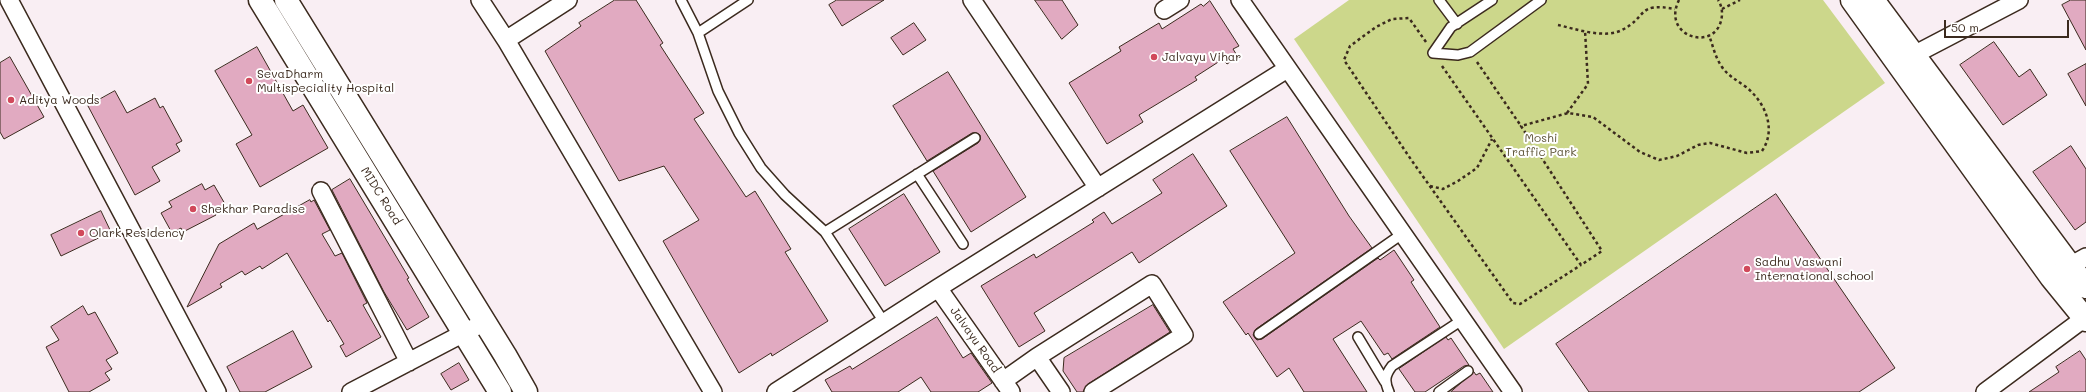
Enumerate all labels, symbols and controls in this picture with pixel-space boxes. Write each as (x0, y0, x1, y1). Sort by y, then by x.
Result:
scale bar (1946, 12, 2071, 38)
text: 50 m (1951, 19, 1979, 35)
place label: Jalvayu Vihar (1162, 50, 1241, 64)
marker: Jalvayu Vihar (1149, 52, 1159, 62)
place label: SevaDharm Multispeciality Hospital (257, 67, 394, 95)
marker: SevaDharm Multispeciality Hospital (244, 76, 254, 86)
place label: Aditya Woods (19, 93, 100, 107)
marker: Aditya Woods (6, 95, 16, 105)
park label: Moshi Traffic Park (1505, 131, 1577, 159)
street label: MIDC Road (358, 164, 404, 228)
place label: Shekhar Paradise (201, 202, 305, 216)
marker: Shekhar Paradise (188, 204, 198, 214)
place label: Olark Residency (89, 226, 185, 240)
marker: Olark Residency (76, 228, 86, 238)
place label: Sadhu Vaswani International school (1755, 255, 1874, 283)
marker: Sadhu Vaswani International school (1742, 264, 1752, 274)
street label: Jalvayu Road (947, 304, 1003, 376)

